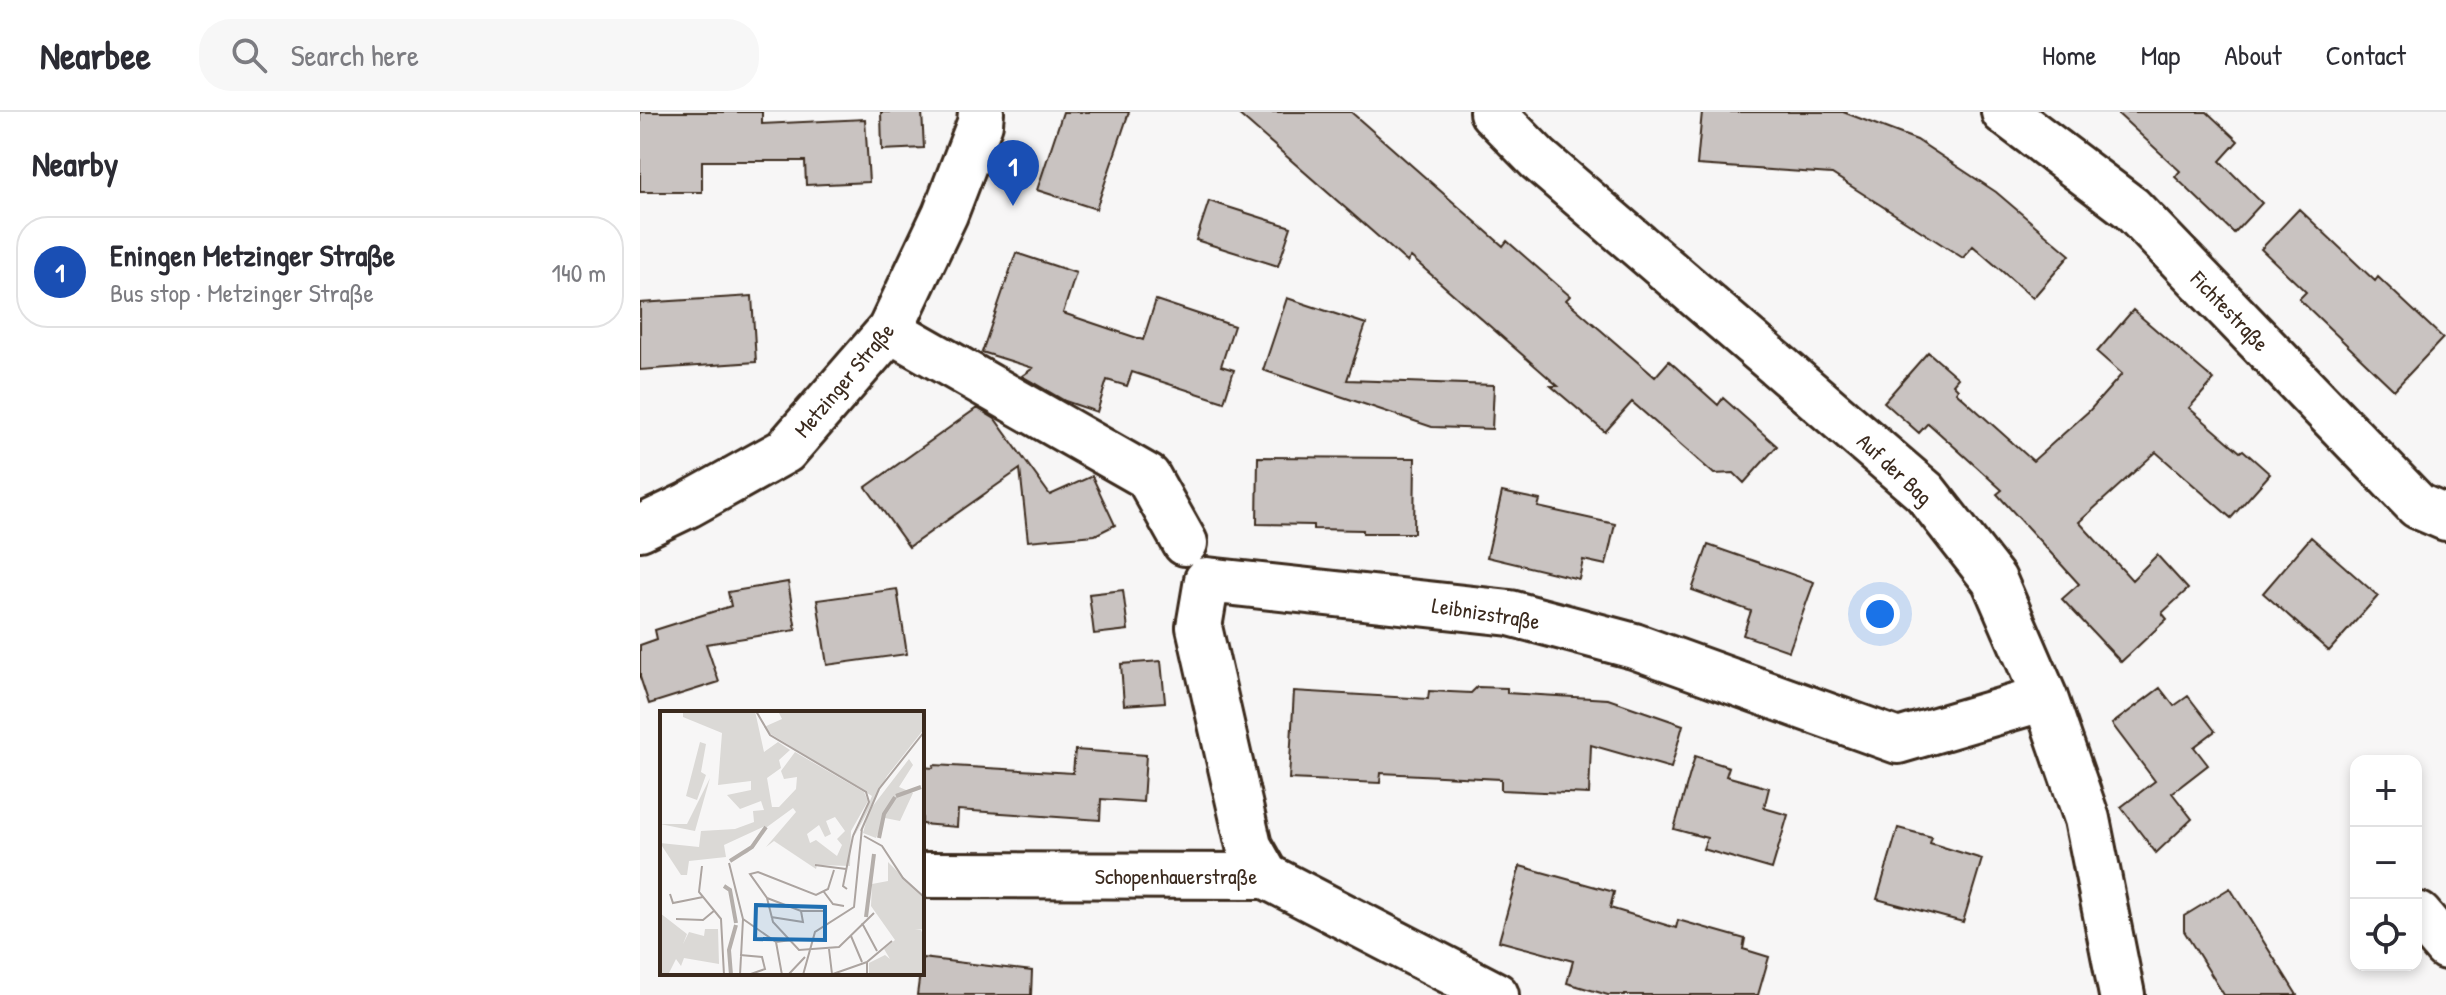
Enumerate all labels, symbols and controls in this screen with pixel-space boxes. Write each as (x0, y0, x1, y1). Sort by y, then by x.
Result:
search box (199, 19, 759, 91)
text: Nearbee (40, 29, 151, 81)
icon: search (227, 33, 271, 77)
text: Search here (291, 35, 419, 75)
text: Home (2042, 36, 2097, 74)
text: Map (2141, 36, 2180, 74)
text: About (2224, 36, 2282, 74)
text: Contact (2326, 36, 2406, 74)
pin: 1 (987, 140, 1039, 206)
text: Nearby (32, 141, 118, 187)
text: Eningen Metzinger Straße (110, 235, 395, 275)
text: 1 (55, 255, 65, 290)
text: 140 m (552, 255, 606, 290)
street label: Fichtestraße (2184, 264, 2276, 358)
text: Bus stop · Metzinger Straße (110, 275, 374, 310)
street label: Metzinger Straße (787, 316, 901, 444)
street label: Auf der Bag (1851, 426, 1939, 512)
street label: Leibnizstraße (1430, 590, 1542, 636)
your location (1860, 594, 1900, 634)
inset map (660, 711, 924, 975)
map controls (2350, 755, 2422, 971)
button: + (2350, 755, 2422, 827)
button: − (2350, 827, 2422, 899)
street label: Schopenhauerstraße (1095, 861, 1257, 891)
button: locate (2350, 899, 2422, 971)

